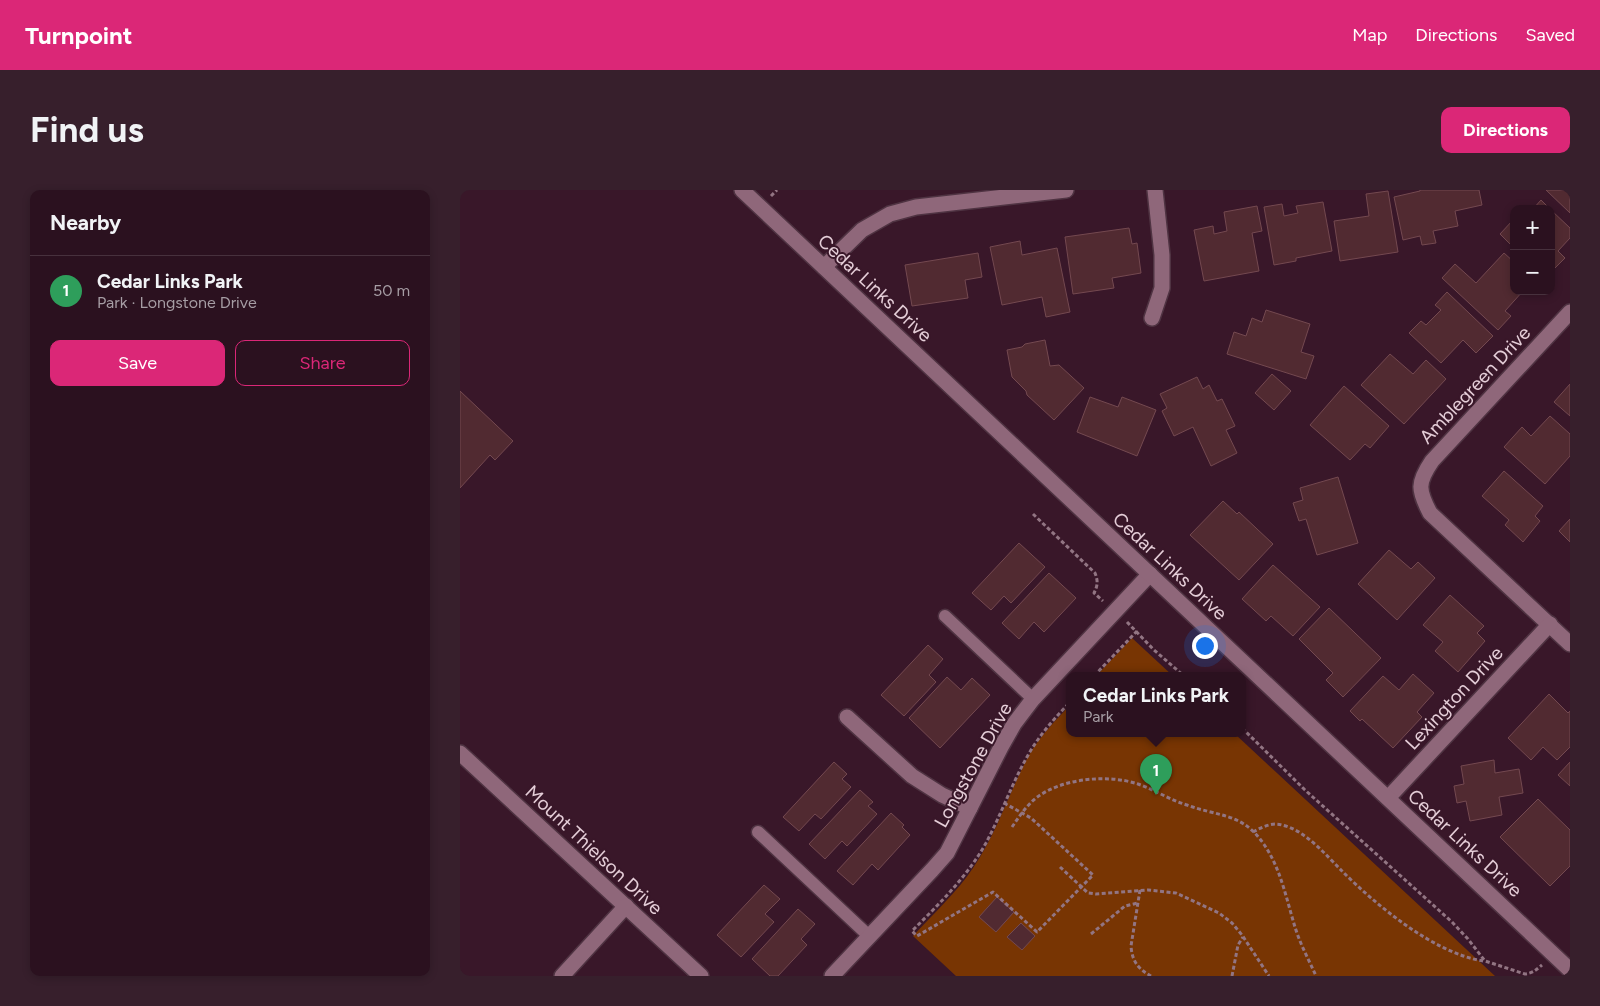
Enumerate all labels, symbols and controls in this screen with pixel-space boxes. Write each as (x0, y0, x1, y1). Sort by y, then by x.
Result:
text: Turnpoint (25, 21, 132, 50)
text: Map (1352, 24, 1387, 46)
text: Directions (1415, 24, 1497, 46)
text: Saved (1525, 24, 1575, 46)
button: Directions (1441, 107, 1570, 153)
text: Find us (30, 109, 144, 151)
map controls (1510, 205, 1555, 295)
button: + (1510, 205, 1555, 250)
text: Nearby (50, 210, 121, 235)
street label: Cedar Links Drive (813, 229, 937, 347)
button: − (1510, 250, 1555, 295)
text: Cedar Links Park (97, 270, 243, 293)
text: 1 (63, 281, 69, 300)
text: 50 m (373, 281, 410, 300)
text: Park · Longstone Drive (97, 293, 257, 312)
street label: Amblegreen Drive (1415, 321, 1535, 449)
button: Save (50, 340, 225, 386)
button: Share (235, 340, 410, 386)
street label: Cedar Links Drive (1108, 507, 1232, 625)
your location (1192, 633, 1218, 659)
street label: Lexington Drive (1400, 642, 1508, 754)
popup (1066, 672, 1246, 737)
text: Cedar Links Park (1083, 684, 1229, 707)
street label: Longstone Drive (929, 699, 1017, 831)
text: Park (1083, 707, 1114, 726)
pin: 1 (1140, 754, 1172, 795)
street label: Mount Thielson Drive (521, 780, 667, 920)
street label: Cedar Links Drive (1403, 784, 1527, 902)

